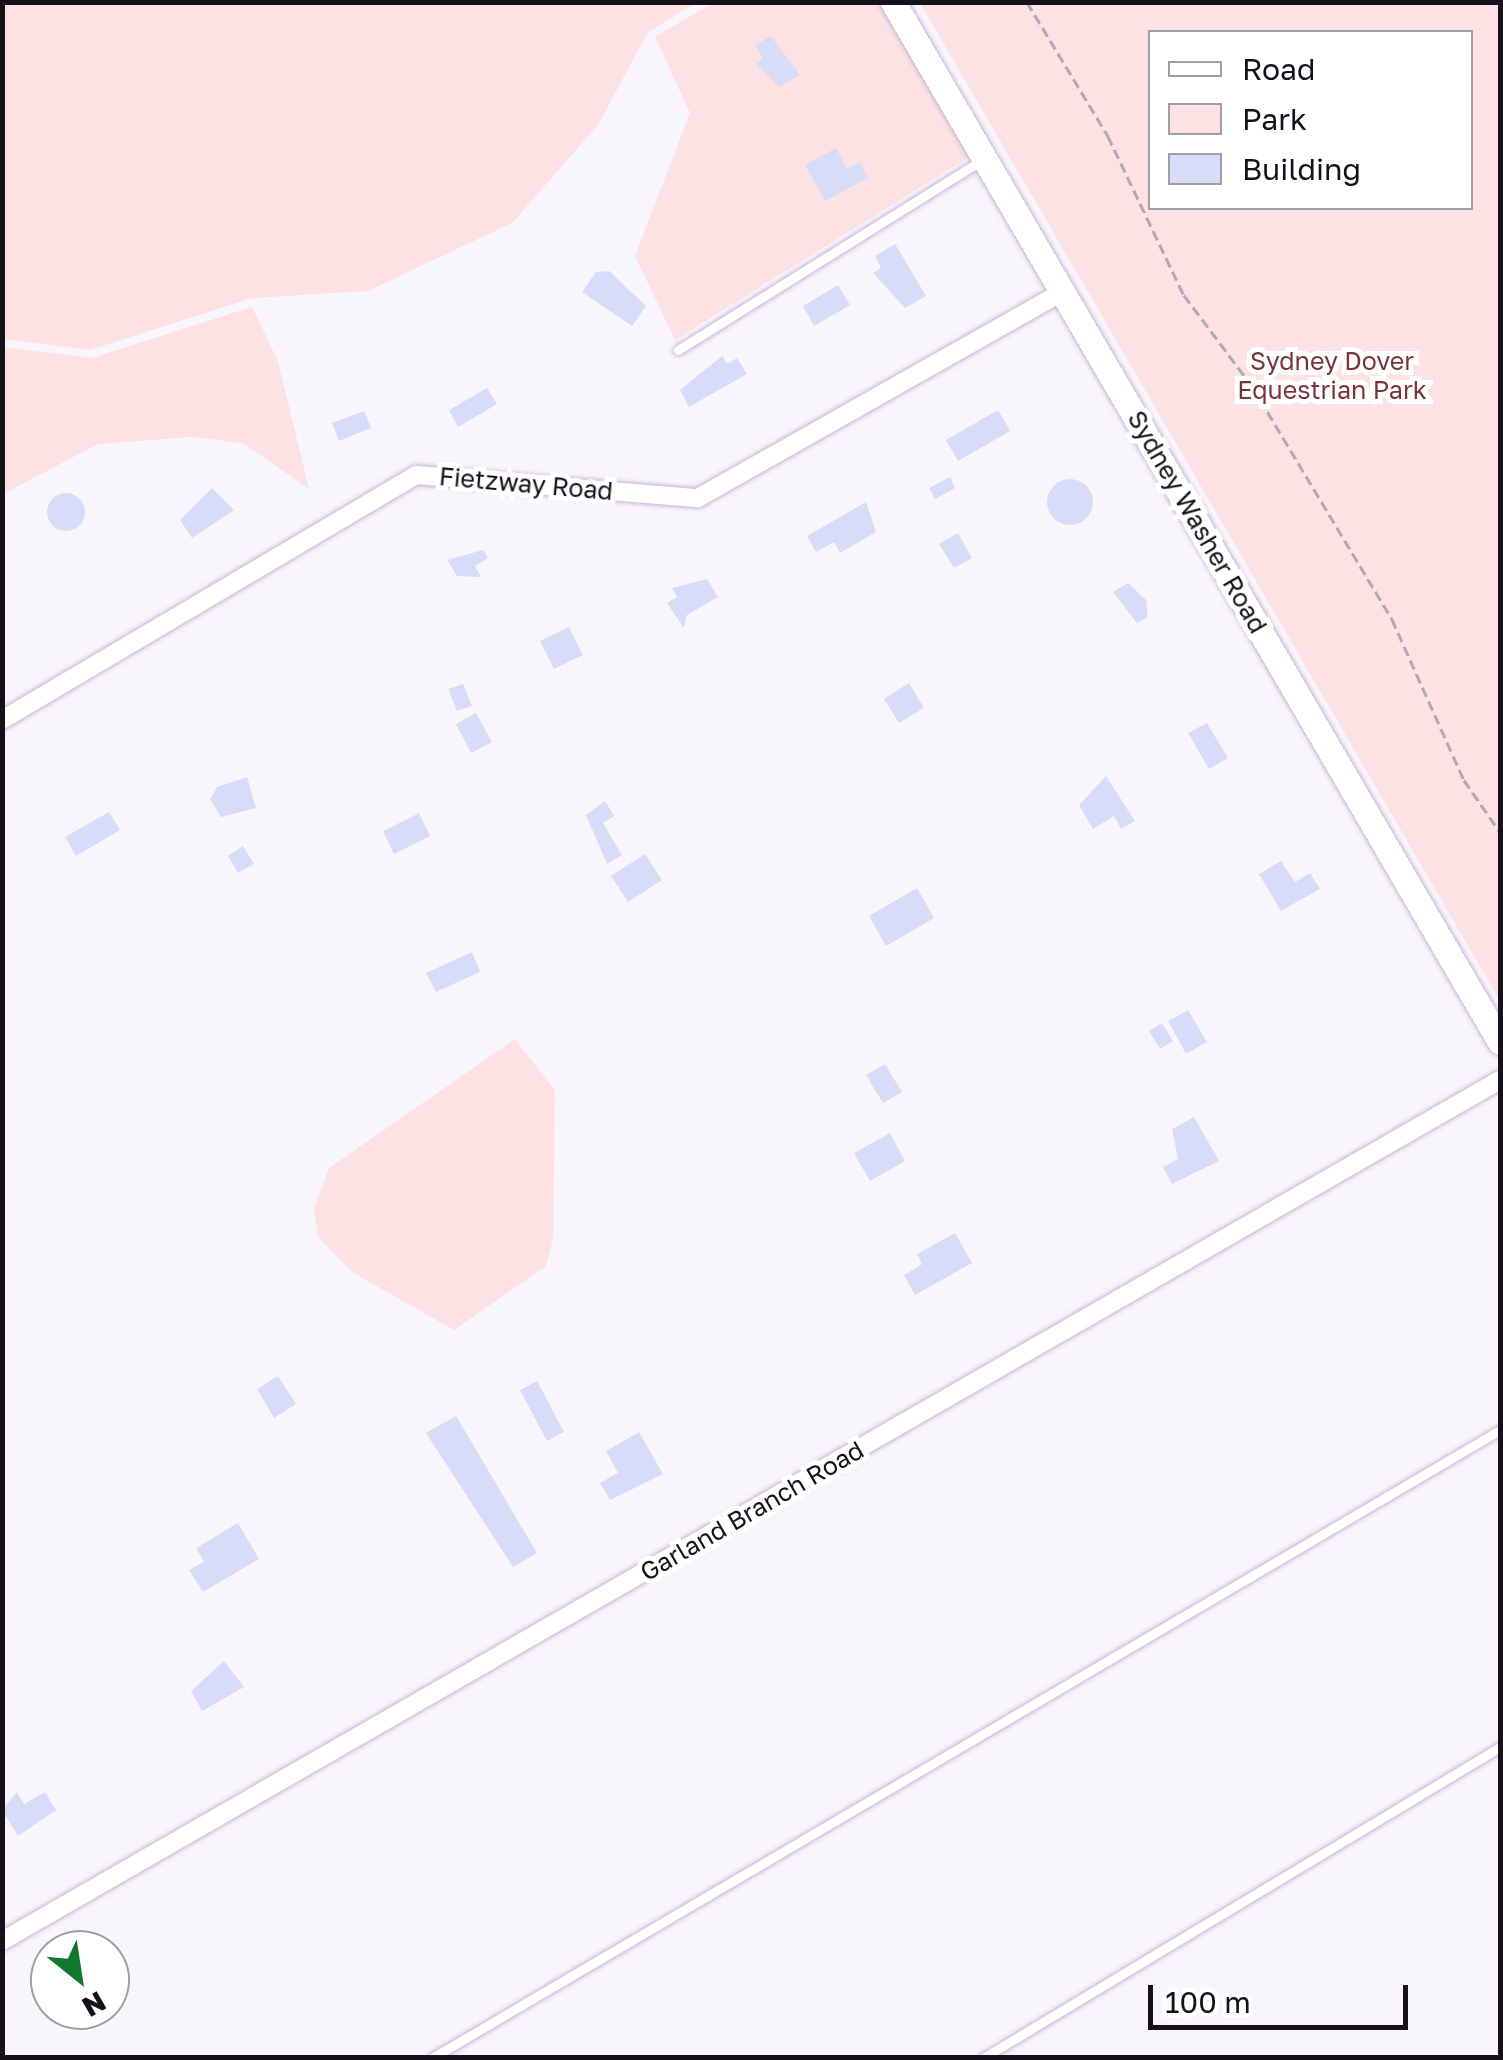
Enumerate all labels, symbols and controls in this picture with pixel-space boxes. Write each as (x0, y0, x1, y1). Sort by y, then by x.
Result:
legend (1148, 30, 1473, 210)
text: Road (1242, 51, 1316, 87)
text: Park (1242, 101, 1307, 137)
text: Building (1242, 151, 1361, 187)
park label: Sydney Dover Equestrian Park (1237, 347, 1427, 406)
street label: Sydney Washer Road (1121, 405, 1273, 639)
street label: Fietzway Road (438, 461, 614, 507)
street label: Garland Branch Road (635, 1435, 869, 1587)
north arrow (30, 1930, 130, 2030)
scale bar (1153, 1965, 1413, 2027)
text: 100 m (1165, 1984, 1251, 2020)
text: N (77, 1985, 112, 2024)

